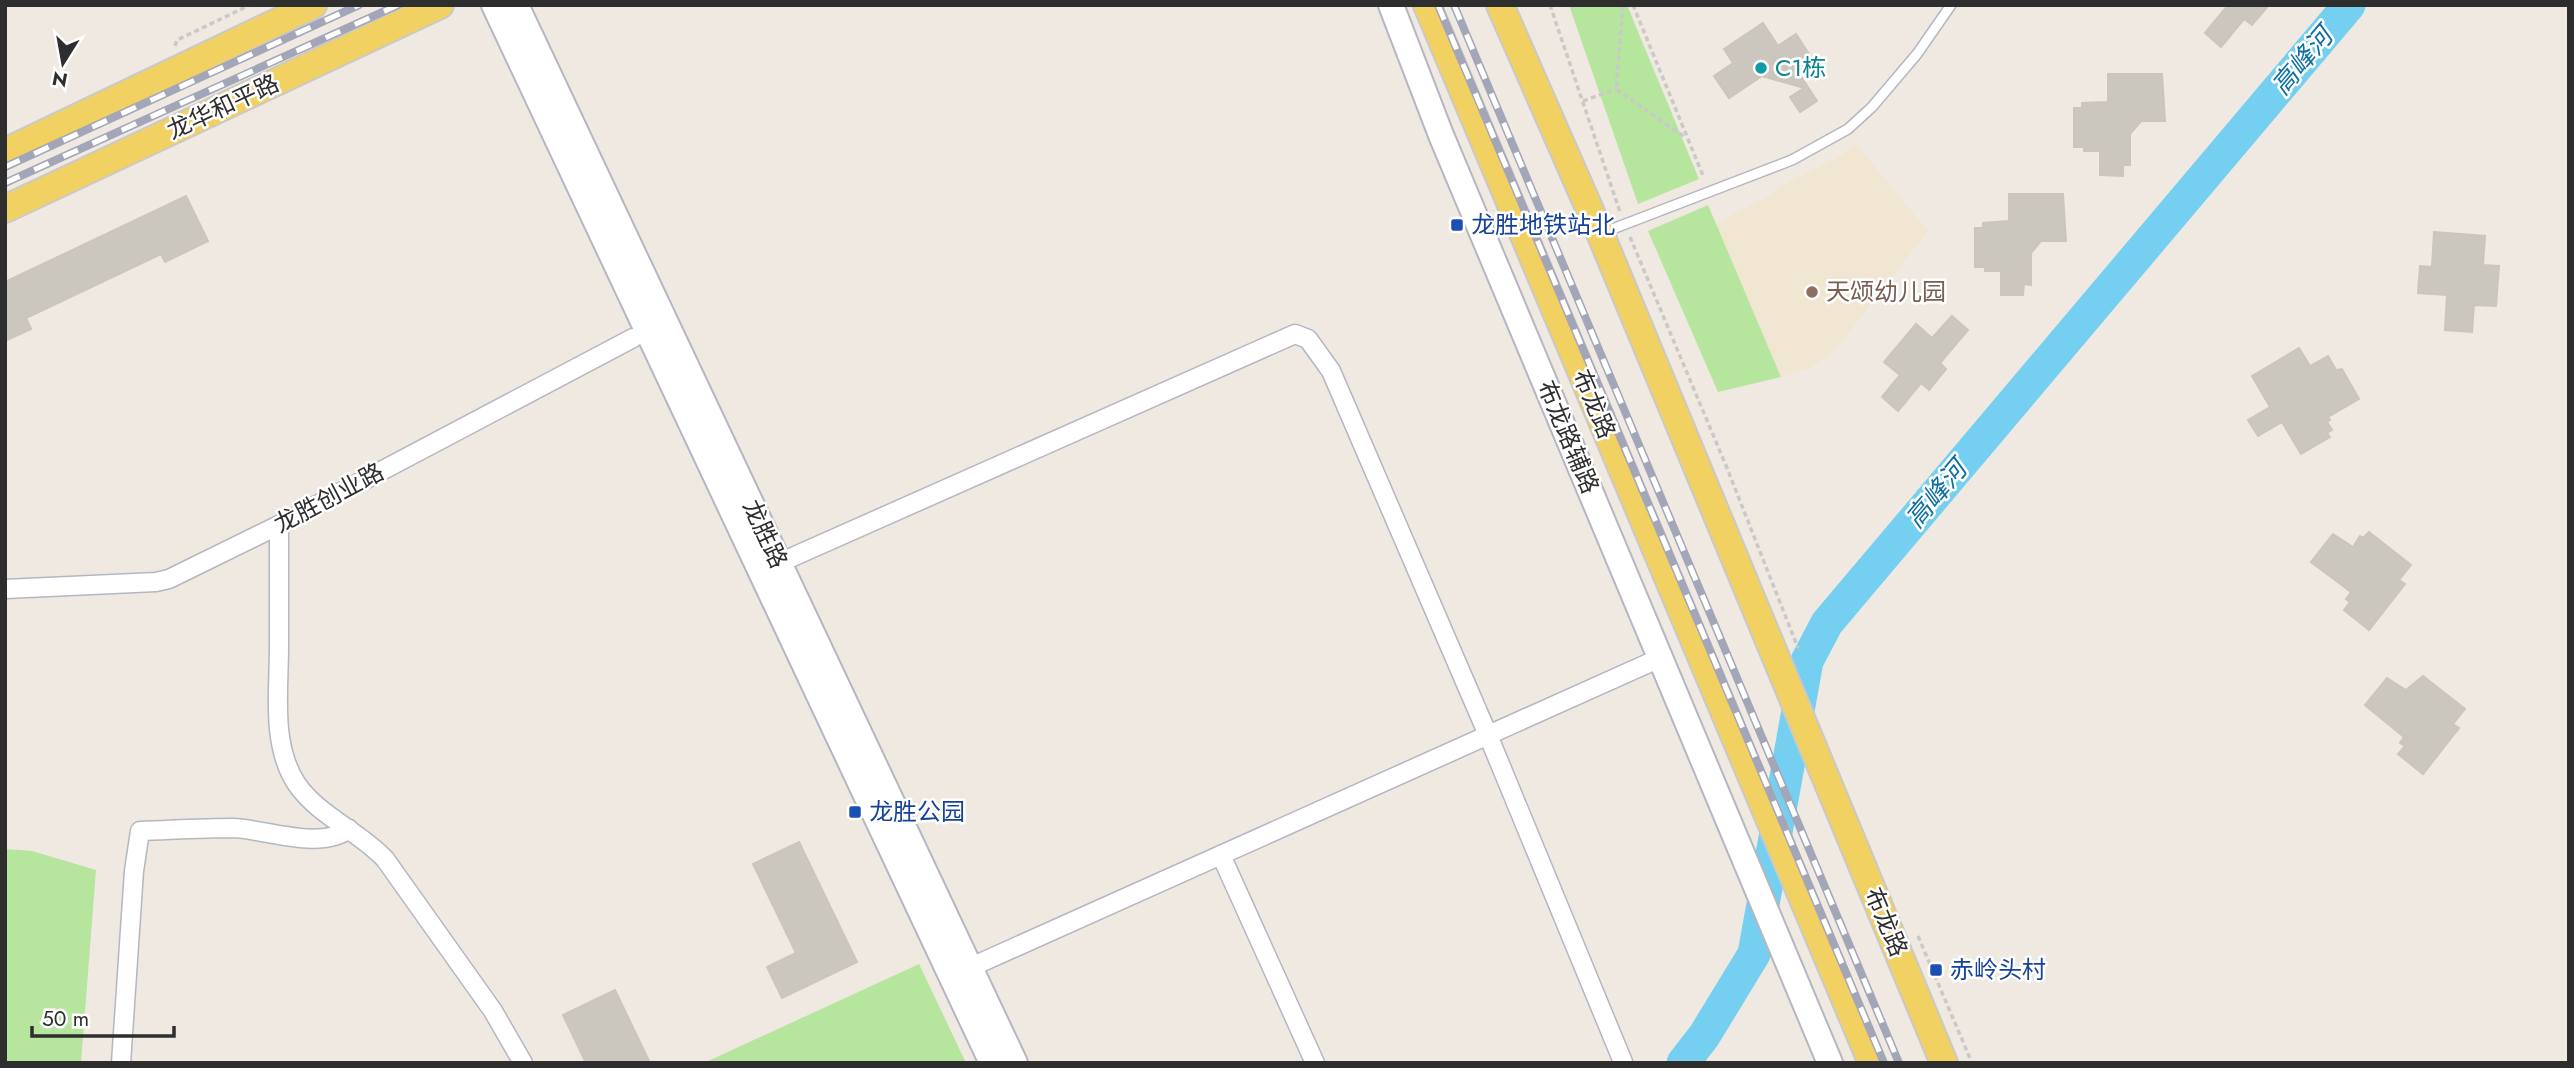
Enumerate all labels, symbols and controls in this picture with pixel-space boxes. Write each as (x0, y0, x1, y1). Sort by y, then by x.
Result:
water label: 高峰河 (2262, 15, 2345, 103)
north arrow (28, 28, 98, 98)
place label: C1栋 (1775, 50, 1826, 85)
marker: C1栋 (1753, 60, 1769, 76)
text: N (50, 65, 70, 94)
street label: 龙华和平路 (161, 65, 285, 148)
place label: 龙胜地铁站北 (1471, 207, 1615, 242)
marker: 龙胜地铁站北 (1449, 217, 1465, 233)
place label: 天颂幼儿园 (1826, 274, 1946, 309)
marker: 天颂幼儿园 (1804, 284, 1820, 300)
street label: 布龙路 (1564, 364, 1625, 444)
street label: 布龙路辅路 (1529, 375, 1608, 499)
water label: 高峰河 (1896, 448, 1979, 536)
street label: 龙胜创业路 (268, 454, 390, 541)
street label: 龙胜路 (734, 494, 797, 574)
place label: 龙胜公园 (869, 794, 965, 829)
marker: 龙胜公园 (847, 804, 863, 820)
street label: 布龙路 (1856, 882, 1917, 962)
place label: 赤岭头村 (1950, 952, 2046, 987)
marker: 赤岭头村 (1928, 962, 1944, 978)
scale bar (32, 995, 173, 1038)
text: 50 m (42, 1004, 89, 1034)

